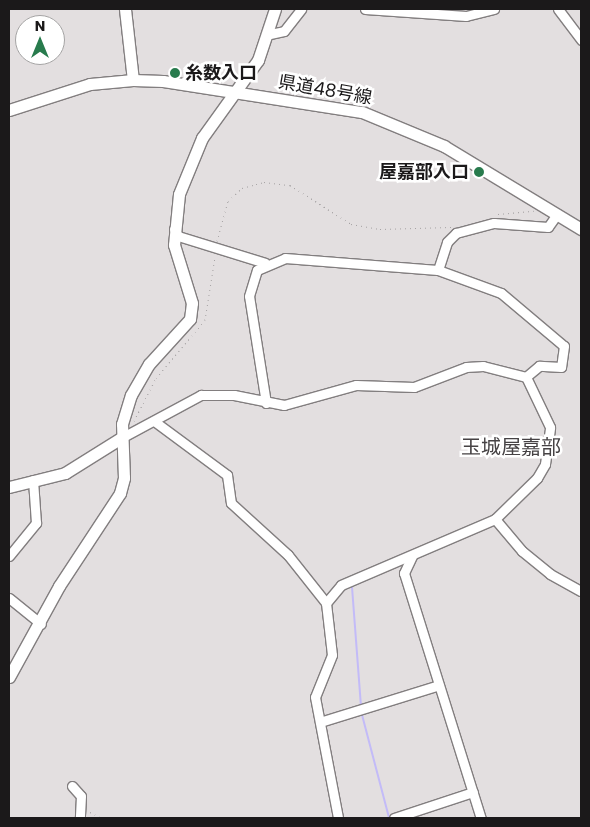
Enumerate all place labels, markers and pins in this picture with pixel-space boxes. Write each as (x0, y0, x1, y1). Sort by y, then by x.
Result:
place label: 糸数入口 (185, 62, 257, 84)
marker: 糸数入口 (169, 67, 181, 79)
place label: 屋嘉部入口 (379, 161, 469, 183)
marker: 屋嘉部入口 (473, 166, 485, 178)

